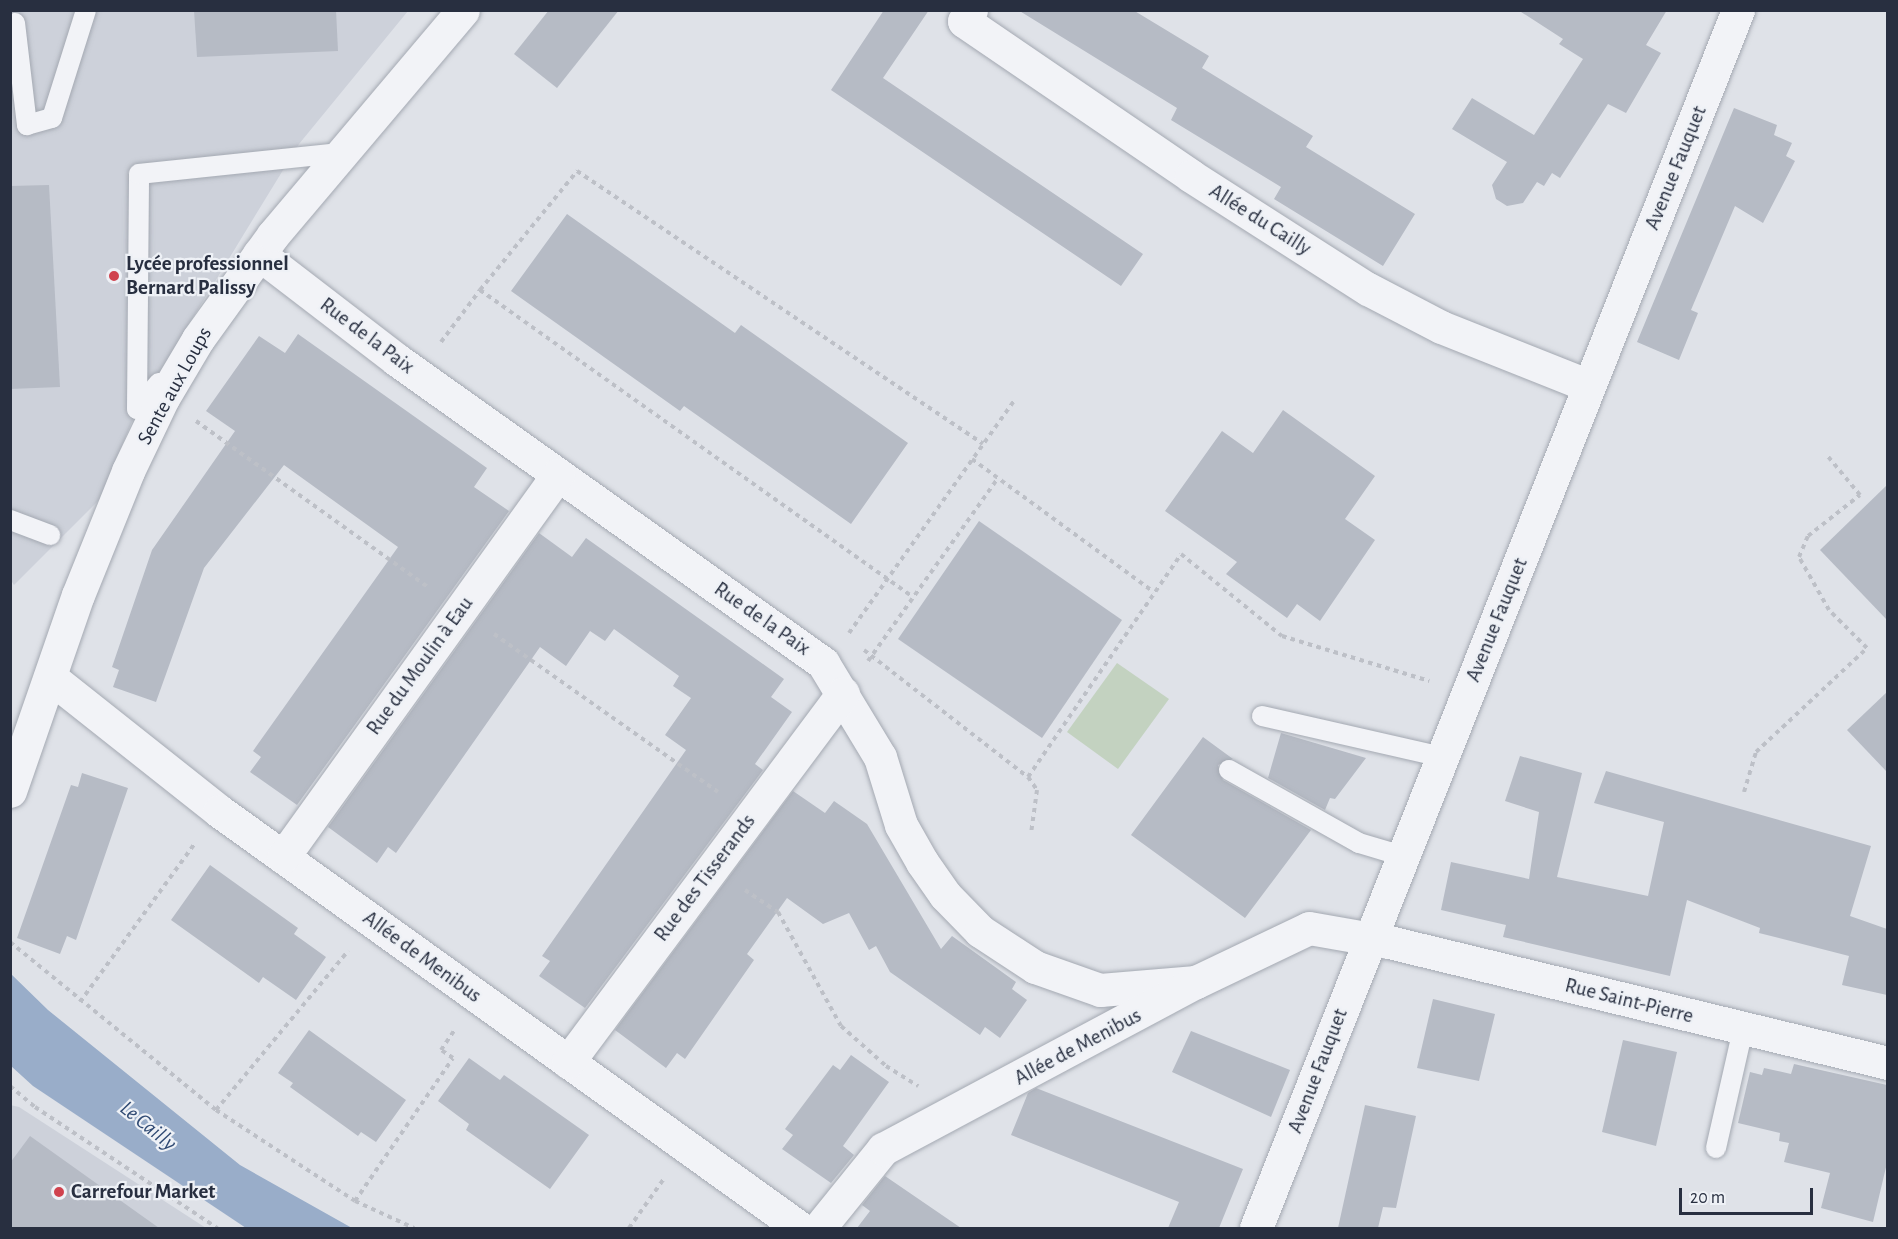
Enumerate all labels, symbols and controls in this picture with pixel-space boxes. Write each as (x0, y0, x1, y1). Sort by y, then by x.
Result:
street label: Avenue Fauquet (1640, 102, 1712, 234)
street label: Allée du Cailly (1204, 179, 1316, 261)
place label: Lycée professionnel Bernard Palissy (126, 251, 289, 301)
marker: Lycée professionnel Bernard Palissy (107, 269, 121, 283)
street label: Rue de la Paix (315, 292, 419, 380)
street label: Sente aux Loups (132, 323, 218, 449)
street label: Avenue Fauquet (1461, 554, 1533, 686)
street label: Rue de la Paix (709, 577, 815, 661)
street label: Rue du Moulin à Eau (361, 592, 479, 740)
street label: Rue des Tisserands (649, 809, 761, 947)
street label: Allée de Menibus (358, 906, 486, 1008)
street label: Rue Saint-Pierre (1562, 973, 1696, 1029)
street label: Allée de Menibus (1010, 1003, 1146, 1091)
street label: Avenue Fauquet (1283, 1005, 1353, 1137)
water label: Le Cailly (114, 1095, 182, 1157)
scale bar (1682, 1176, 1816, 1214)
place label: Carrefour Market (71, 1179, 215, 1205)
marker: Carrefour Market (52, 1185, 66, 1199)
text: 20 m (1690, 1189, 1725, 1207)

